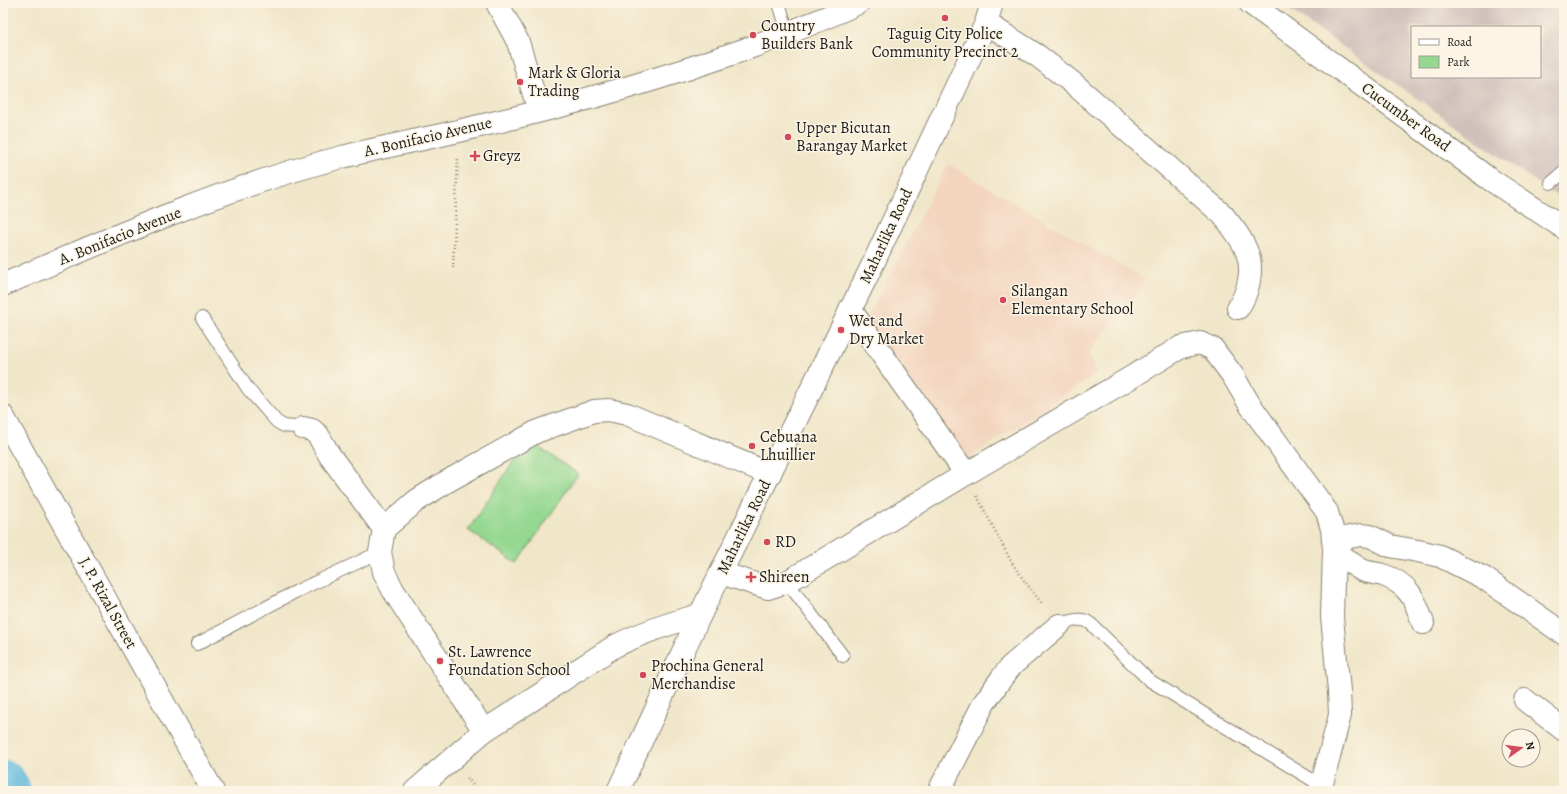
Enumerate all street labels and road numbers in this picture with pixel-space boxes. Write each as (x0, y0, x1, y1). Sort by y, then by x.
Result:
street label: Cucumber Road (1357, 77, 1455, 157)
street label: A. Bonifacio Avenue (361, 112, 494, 163)
street label: Maharlika Road (854, 184, 918, 287)
street label: A. Bonifacio Avenue (55, 201, 185, 271)
street label: Maharlika Road (712, 476, 777, 578)
street label: J. P. Rizal Street (74, 553, 142, 653)

